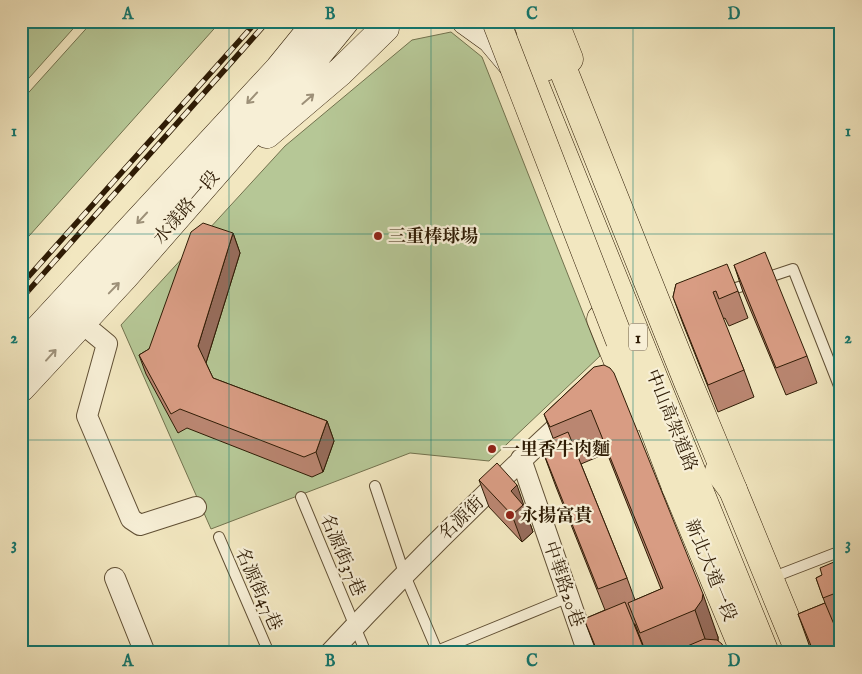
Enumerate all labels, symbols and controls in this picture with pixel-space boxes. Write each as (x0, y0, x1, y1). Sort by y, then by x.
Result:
text: A (122, 5, 135, 25)
text: B (325, 5, 336, 25)
text: C (526, 5, 538, 25)
text: D (728, 5, 741, 25)
one-way arrow (246, 92, 258, 105)
one-way arrow (302, 93, 315, 105)
text: 1 (11, 122, 17, 142)
text: 1 (845, 122, 851, 142)
street label: 水漾路一段 (149, 166, 225, 249)
one-way arrow (136, 212, 148, 225)
place label: 三重棒球場 (388, 226, 478, 249)
marker: 三重棒球場 (372, 230, 384, 242)
one-way arrow (108, 282, 120, 294)
road number: 1 (629, 324, 647, 351)
text: 2 (10, 329, 18, 349)
text: 2 (844, 329, 852, 349)
one-way arrow (45, 349, 57, 362)
street label: 中山高架道路 (640, 366, 702, 475)
place label: 一里香牛肉麵 (502, 439, 610, 462)
marker: 一里香牛肉麵 (486, 443, 498, 455)
street label: 名源街 (435, 492, 489, 546)
place label: 永揚富貴 (520, 505, 592, 528)
marker: 永揚富貴 (504, 509, 516, 521)
street label: 名源街37巷 (314, 511, 369, 600)
street label: 新北大道一段 (679, 516, 741, 625)
text: 3 (11, 535, 17, 555)
text: 3 (845, 535, 851, 555)
street label: 中華路20巷 (537, 539, 588, 630)
street label: 名源街47巷 (229, 544, 286, 635)
text: A (122, 652, 135, 672)
text: B (325, 652, 336, 672)
text: C (526, 652, 538, 672)
text: D (728, 652, 741, 672)

